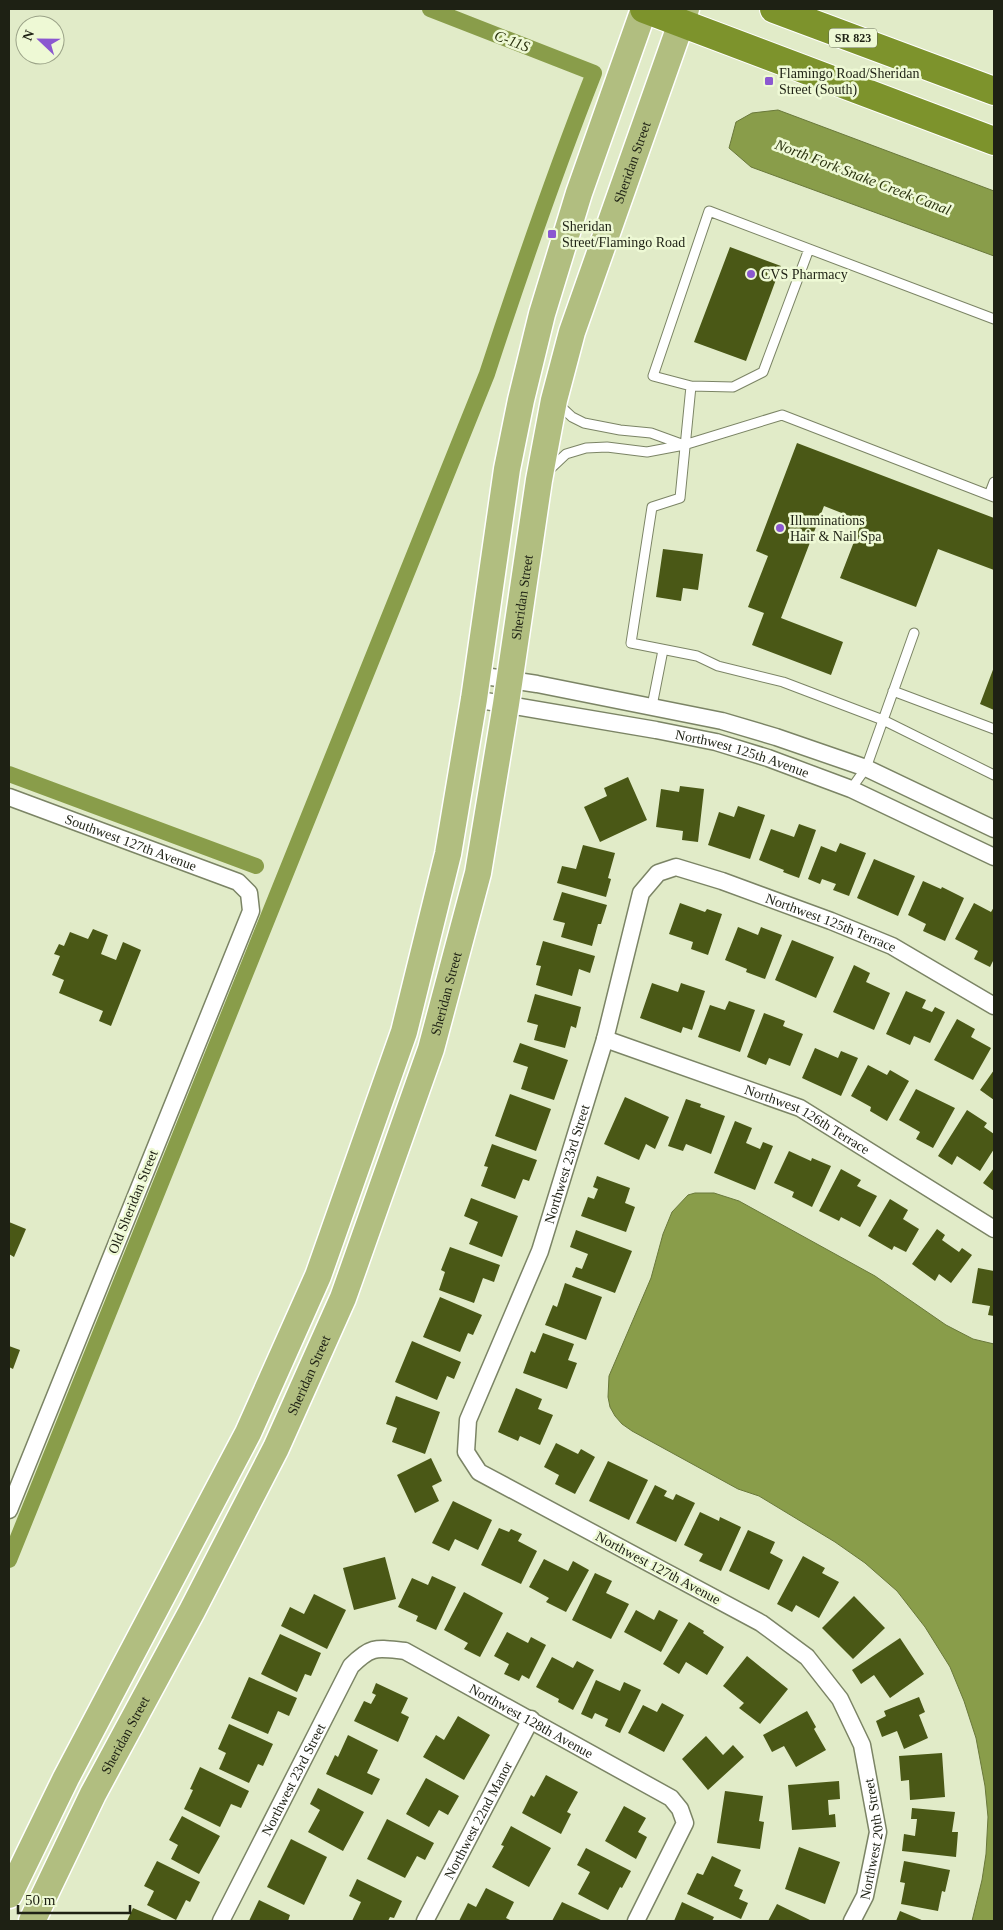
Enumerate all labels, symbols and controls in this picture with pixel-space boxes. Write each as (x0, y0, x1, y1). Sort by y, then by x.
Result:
north arrow (15, 15, 65, 65)
water label: C-11S (492, 27, 532, 55)
text: N (20, 28, 37, 43)
road number: SR 823 (829, 28, 877, 48)
place label: Flamingo Road/Sheridan Street (South) (779, 66, 919, 98)
marker: Flamingo Road/Sheridan Street (South) (763, 75, 775, 87)
street label: Sheridan Street (610, 119, 653, 206)
water label: North Fork Snake Creek Canal (772, 136, 953, 218)
place label: Sheridan Street/Flamingo Road (562, 219, 685, 250)
marker: Sheridan Street/Flamingo Road (546, 228, 558, 240)
place label: CVS Pharmacy (761, 267, 848, 282)
marker: CVS Pharmacy (745, 268, 757, 280)
place label: Illuminations Hair & Nail Spa (790, 513, 882, 544)
marker: Illuminations Hair & Nail Spa (774, 522, 786, 534)
street label: Sheridan Street (508, 554, 535, 641)
street label: Northwest 125th Avenue (674, 727, 811, 780)
street label: Southwest 127th Avenue (63, 811, 199, 873)
street label: Northwest 125th Terrace (764, 890, 899, 954)
street label: Sheridan Street (427, 950, 464, 1037)
street label: Northwest 126th Terrace (743, 1081, 872, 1157)
street label: Northwest 23rd Street (541, 1103, 592, 1225)
street label: Old Sheridan Street (105, 1148, 161, 1256)
street label: Sheridan Street (284, 1333, 333, 1418)
street label: Northwest 127th Avenue (593, 1529, 723, 1607)
street label: Northwest 128th Avenue (467, 1681, 596, 1761)
street label: Sheridan Street (98, 1693, 152, 1776)
street label: Northwest 23rd Street (258, 1721, 328, 1838)
street label: Northwest 22nd Manor (441, 1758, 515, 1881)
street label: Northwest 20th Street (857, 1777, 885, 1901)
scale bar (18, 1882, 130, 1914)
text: 50 m (25, 1892, 56, 1908)

